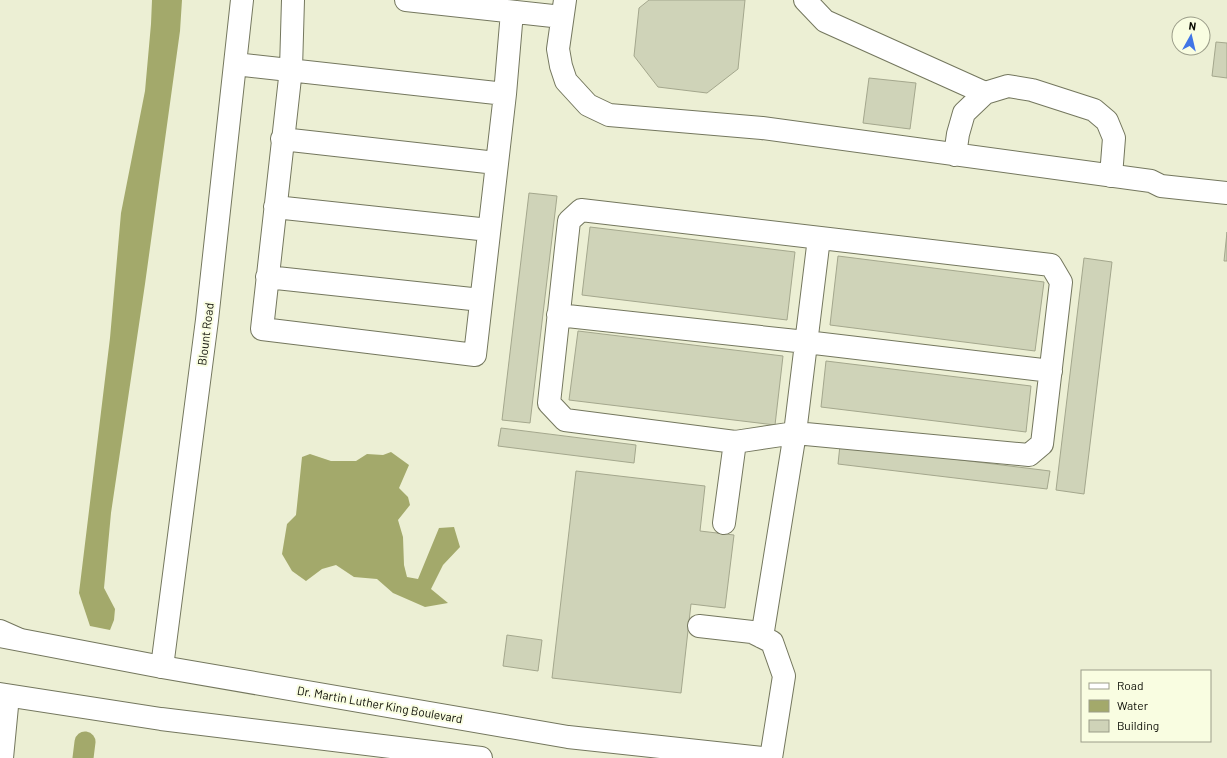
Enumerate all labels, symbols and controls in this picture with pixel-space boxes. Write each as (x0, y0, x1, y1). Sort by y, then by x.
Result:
north arrow (1171, 16, 1211, 56)
text: N (1188, 19, 1197, 33)
street label: Blount Road (194, 302, 216, 366)
legend (1081, 670, 1211, 742)
text: Road (1117, 678, 1144, 692)
street label: Dr. Martin Luther King Boulevard (296, 683, 464, 725)
text: Water (1117, 698, 1149, 712)
text: Building (1117, 718, 1159, 732)

